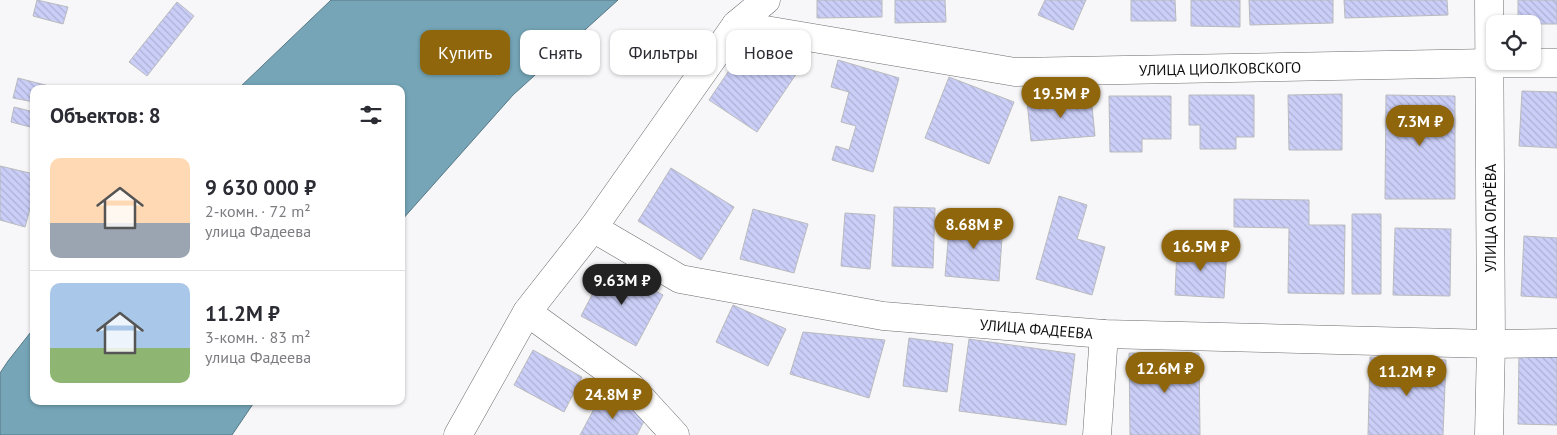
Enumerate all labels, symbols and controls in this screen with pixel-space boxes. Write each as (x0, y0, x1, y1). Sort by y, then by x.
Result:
map controls (1486, 15, 1541, 70)
button: locate (1486, 15, 1541, 70)
chip: Купить (420, 30, 510, 75)
chip: Снять (520, 30, 600, 75)
chip: Фильтры (610, 30, 716, 75)
chip: Новое (726, 30, 811, 75)
street label: УЛИЦА ЦИОЛКОВСКОГО (1139, 57, 1301, 79)
pin: 19.5M ₽ (1015, 76, 1107, 119)
text: 19.5M ₽ (1032, 83, 1090, 103)
icon: filters (357, 101, 385, 129)
text: Объектов: 8 (50, 102, 161, 129)
pin: 7.3M ₽ (1379, 104, 1461, 147)
text: 7.3M ₽ (1397, 111, 1443, 131)
street label: УЛИЦА ОГАРЁВА (1481, 164, 1500, 272)
text: 9 630 000 ₽ (205, 174, 316, 201)
icon: home (90, 178, 150, 238)
text: 2-комн. · 72 m² (205, 201, 311, 221)
pin: 8.68M ₽ (928, 208, 1020, 250)
text: 8.68M ₽ (945, 214, 1003, 234)
text: улица Фадеева (205, 221, 311, 241)
pin: 16.5M ₽ (1155, 230, 1247, 272)
text: 16.5M ₽ (1172, 236, 1230, 256)
pin: 9.63M ₽ (576, 264, 668, 306)
text: 9.63M ₽ (593, 270, 651, 290)
text: 11.2M ₽ (205, 300, 280, 327)
icon: home (90, 303, 150, 363)
street label: УЛИЦА ФАДЕЕВА (979, 314, 1094, 343)
text: 3-комн. · 83 m² (205, 327, 311, 347)
text: улица Фадеева (205, 347, 311, 367)
pin: 12.6M ₽ (1119, 352, 1211, 394)
pin: 11.2M ₽ (1361, 354, 1453, 397)
text: 12.6M ₽ (1136, 358, 1194, 378)
text: 11.2M ₽ (1378, 361, 1436, 381)
pin: 24.8M ₽ (567, 378, 659, 420)
text: 24.8M ₽ (584, 384, 642, 404)

